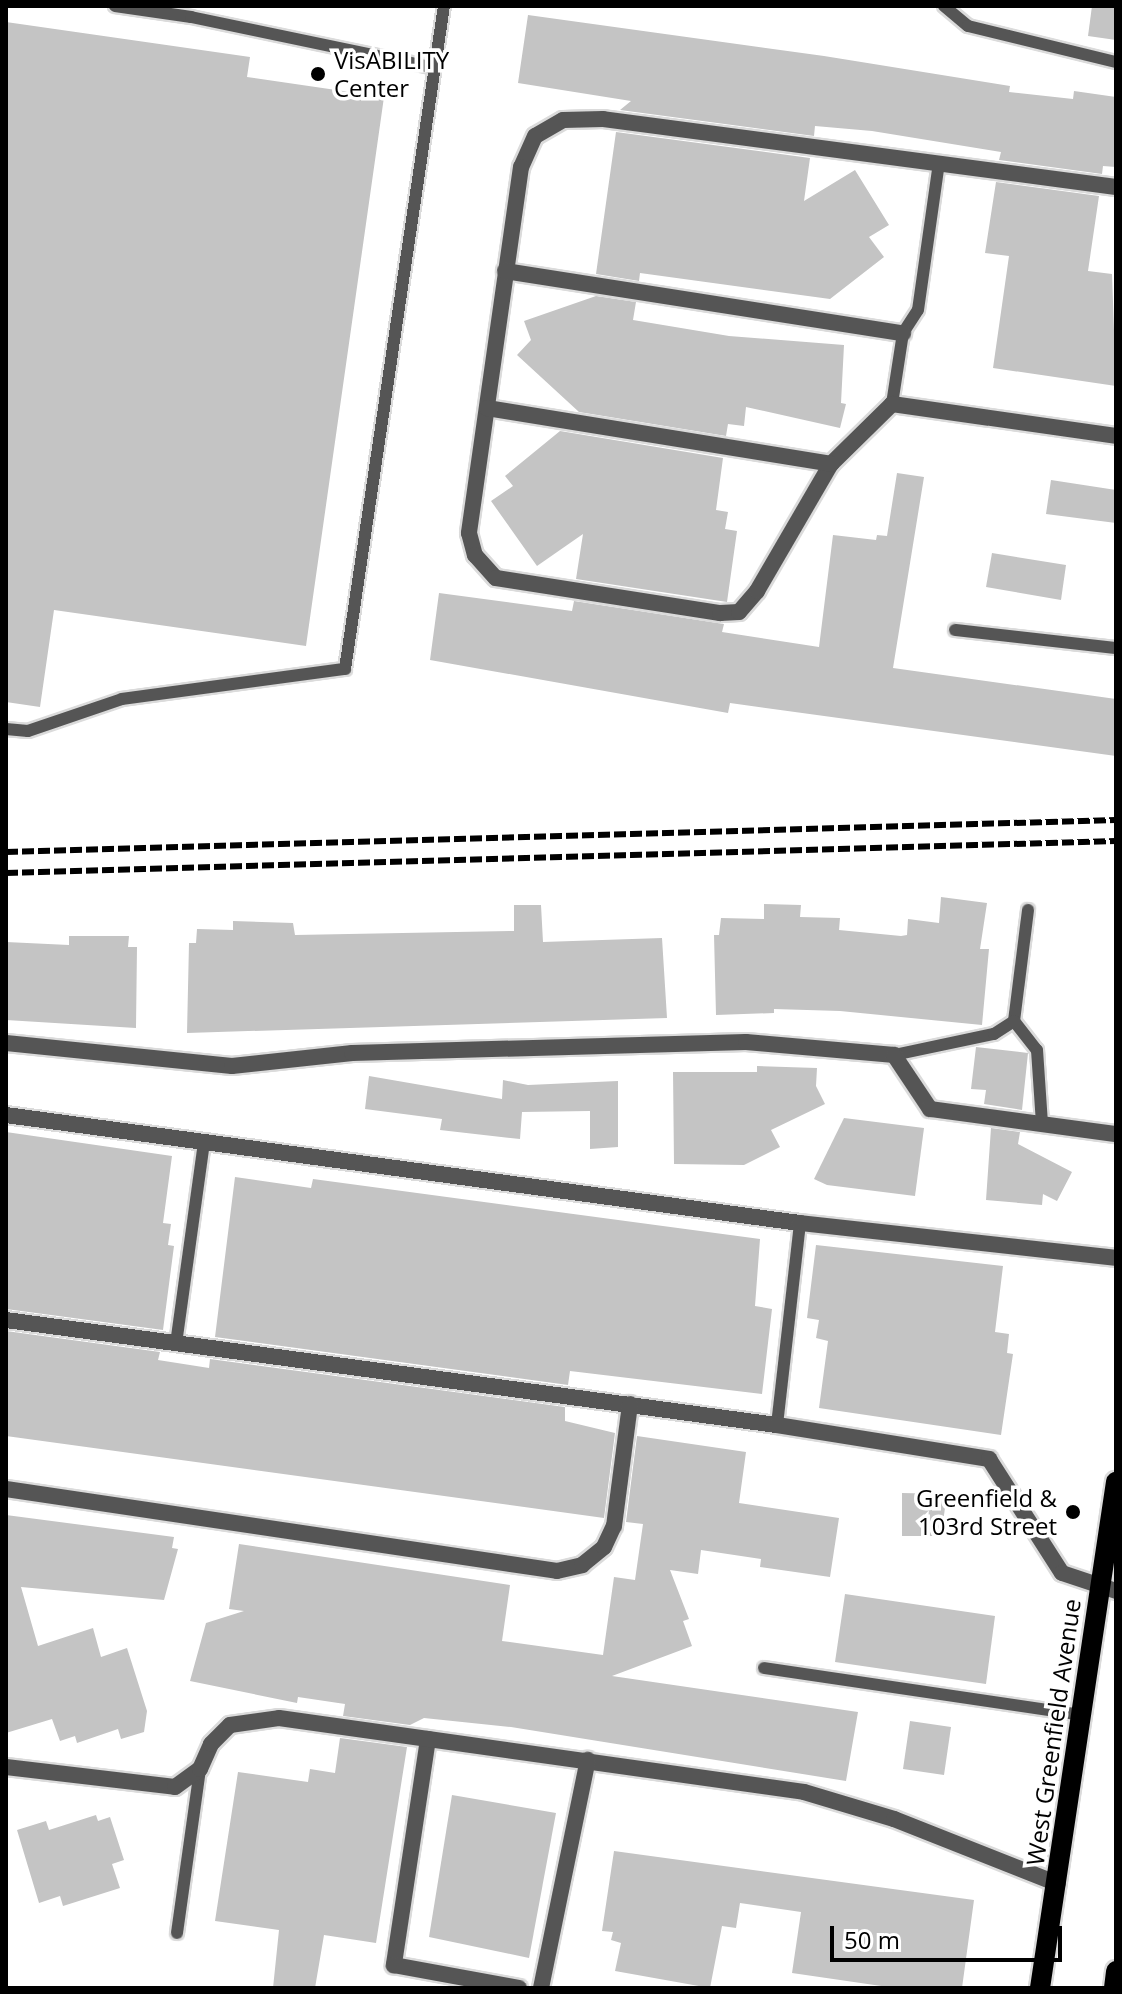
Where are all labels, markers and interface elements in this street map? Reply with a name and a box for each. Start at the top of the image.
place label: VisABILITY Center [334,46,449,102]
marker: VisABILITY Center [309,65,327,83]
place label: Greenfield & 103rd Street [916,1484,1057,1540]
marker: Greenfield & 103rd Street [1064,1503,1082,1521]
street label: West Greenfield Avenue [1020,1597,1086,1867]
scale bar [834,1910,1066,1960]
text: 50 m [844,1923,900,1956]

